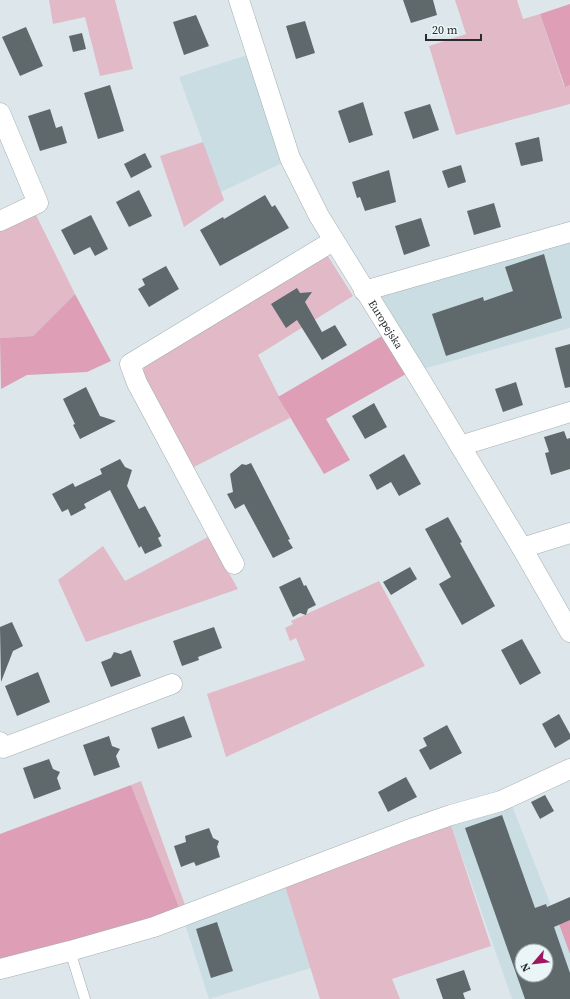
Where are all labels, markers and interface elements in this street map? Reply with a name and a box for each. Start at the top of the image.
scale bar [426,16,481,42]
text: 20 m [432,22,458,38]
street label: Europejska [365,297,407,352]
north arrow [514,943,554,983]
text: N [517,960,534,975]

